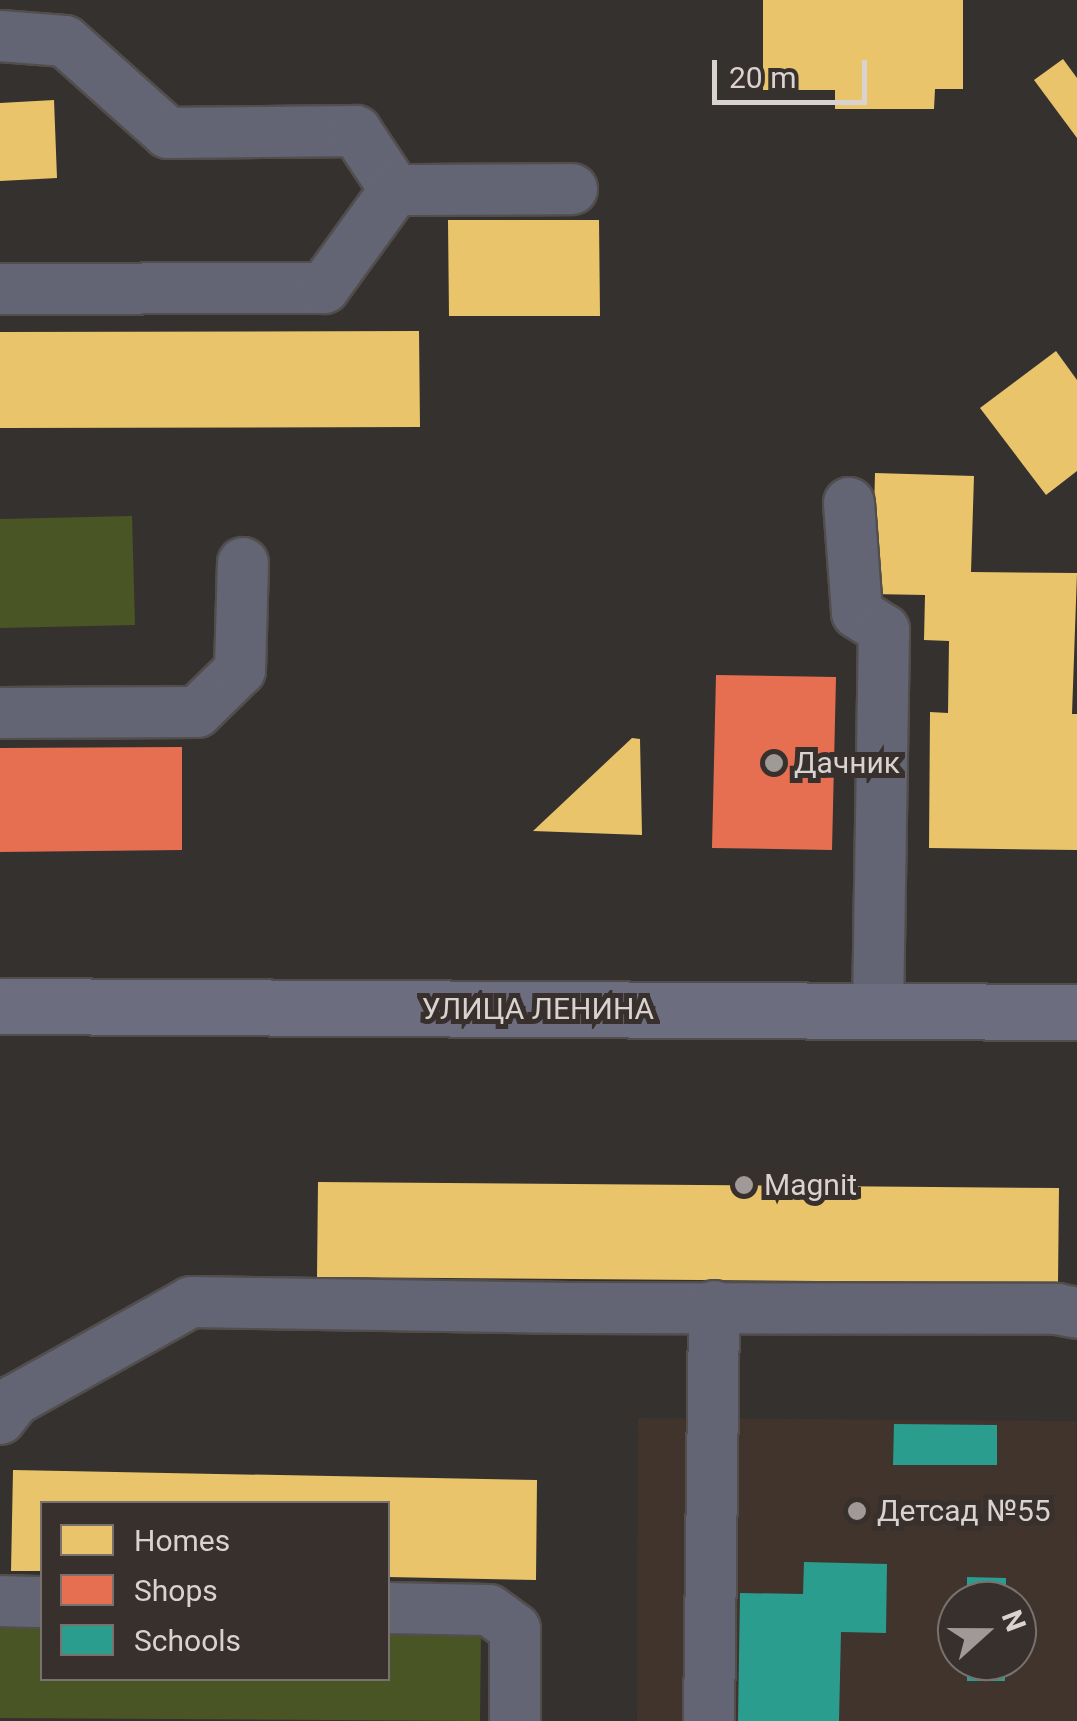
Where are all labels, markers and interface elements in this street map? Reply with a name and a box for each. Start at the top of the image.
scale bar [717,40,872,102]
text: 20 m [729,60,796,95]
place label: Дачник [794,745,900,781]
marker: Дачник [763,752,785,774]
street label: УЛИЦА ЛЕНИНА [422,991,654,1027]
place label: Magnit [764,1167,857,1203]
marker: Magnit [733,1174,755,1196]
place label: Детсад №55 [877,1493,1051,1529]
marker: Детсад №55 [846,1500,868,1522]
legend [40,1501,390,1681]
text: Homes [134,1523,230,1558]
text: Shops [134,1573,218,1608]
north arrow [937,1581,1037,1681]
text: N [995,1606,1033,1636]
text: Schools [134,1623,241,1658]

